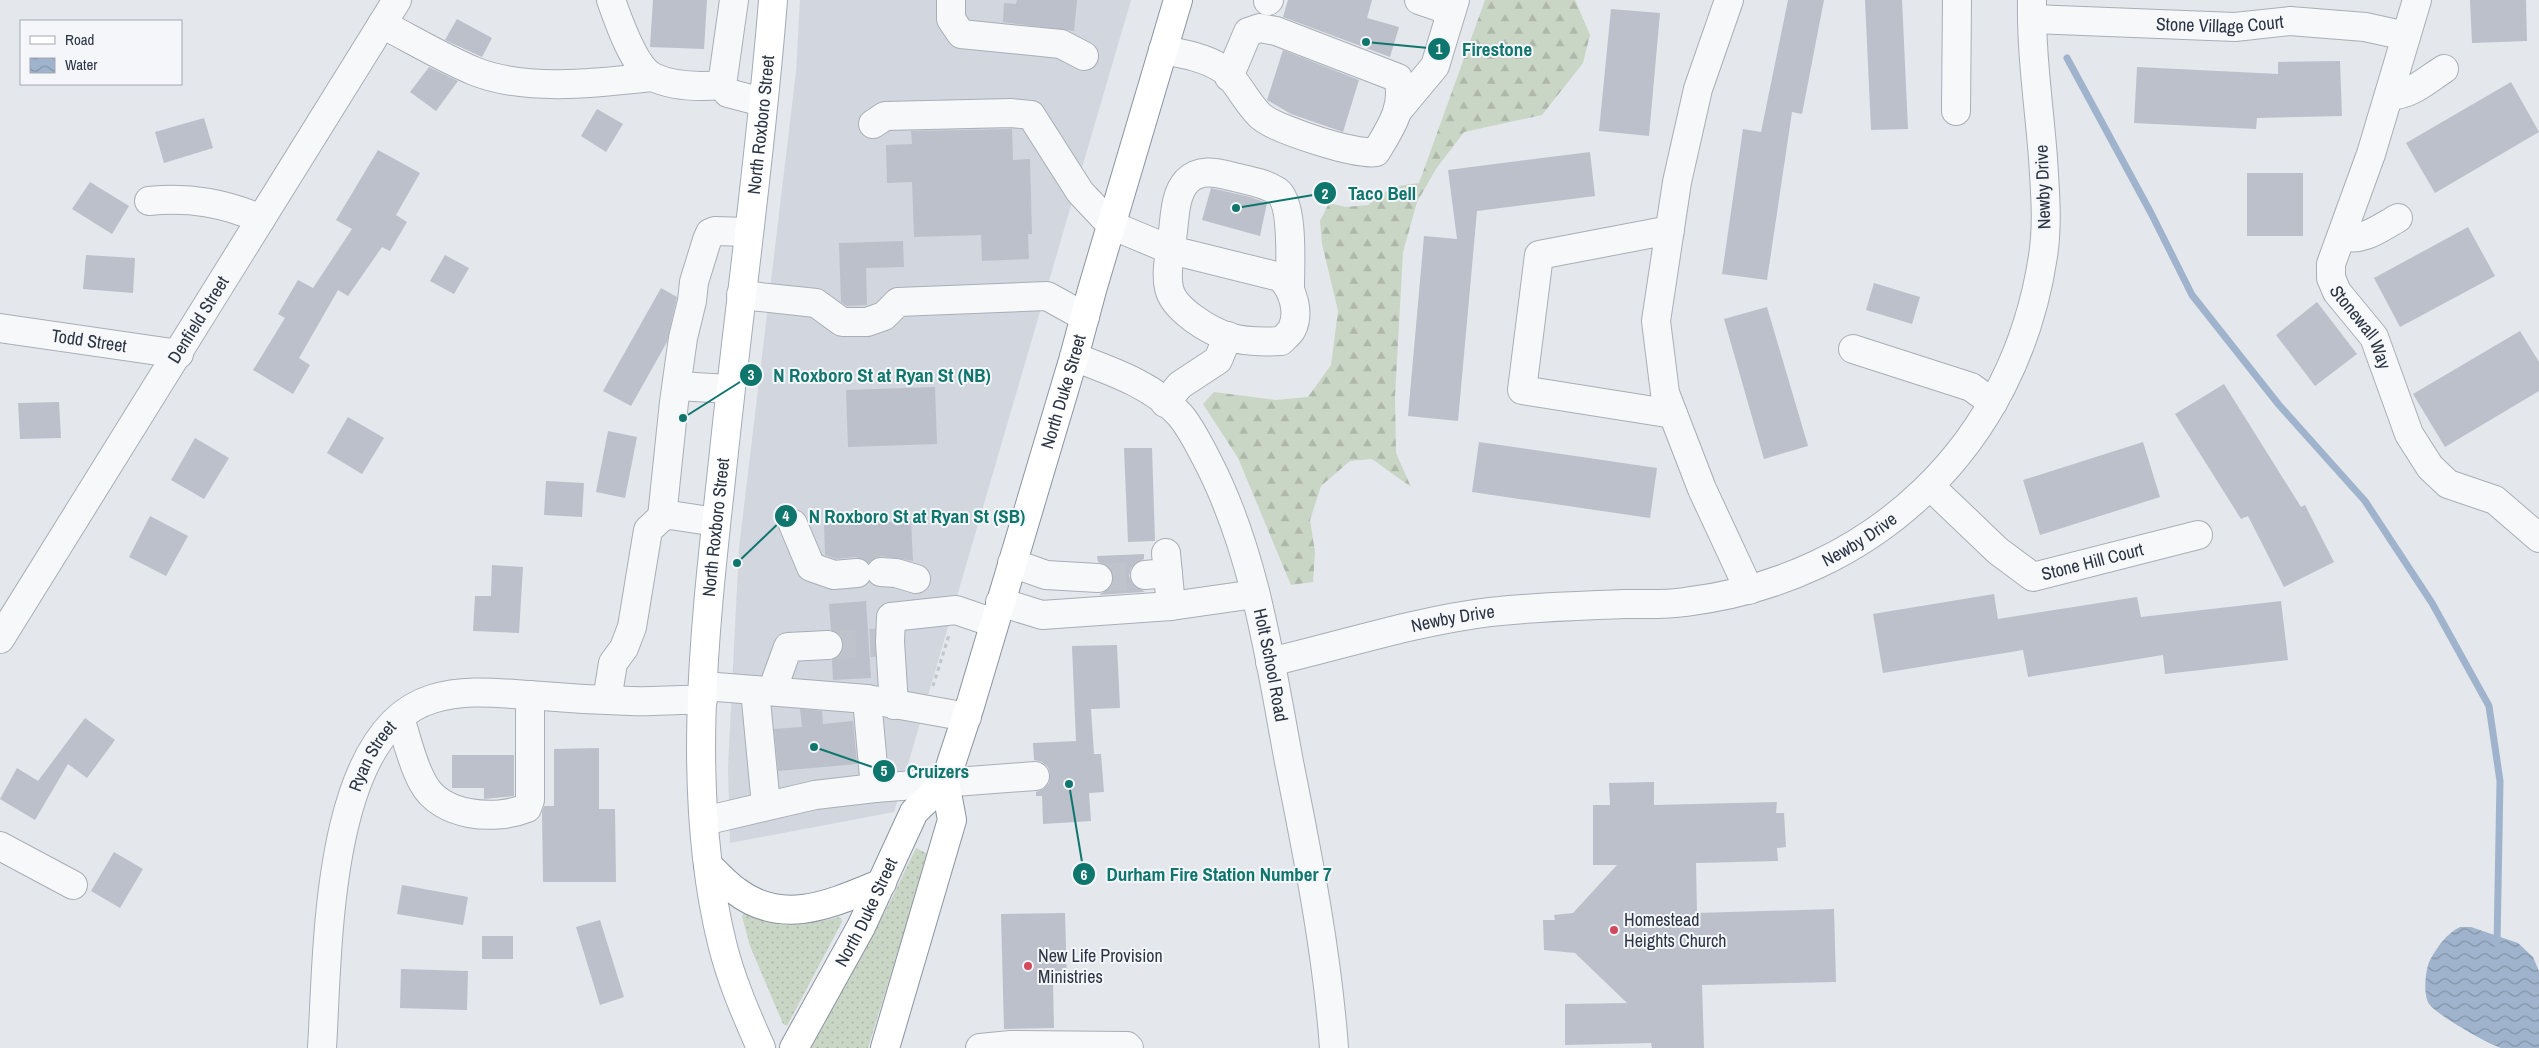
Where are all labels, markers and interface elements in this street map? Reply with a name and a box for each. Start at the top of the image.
street label: Stone Village Court [2155,9,2285,39]
legend [20,20,182,85]
text: Road [65,29,94,50]
callout: Firestone [1426,32,1542,66]
text: Firestone [1462,36,1532,62]
text: 1 [1436,38,1443,59]
text: Water [65,54,97,75]
street label: North Roxboro Street [741,54,780,196]
street label: Newby Drive [2029,144,2056,230]
callout: Taco Bell [1313,176,1426,210]
text: Taco Bell [1348,180,1416,206]
text: 2 [1322,183,1329,204]
street label: Denfield Street [161,271,235,368]
street label: Stonewall Way [2324,282,2398,373]
street label: Todd Street [50,323,128,358]
street label: North Duke Street [1034,332,1092,452]
callout: N Roxboro St at Ryan St (NB) [738,358,1000,392]
text: N Roxboro St at Ryan St (NB) [773,362,991,388]
text: 3 [748,364,755,385]
street label: North Roxboro Street [696,457,735,598]
callout: N Roxboro St at Ryan St (SB) [774,499,1035,533]
text: N Roxboro St at Ryan St (SB) [809,503,1025,529]
text: 4 [783,505,790,526]
street label: Newby Drive [1817,506,1902,572]
street label: Stone Hill Court [2039,536,2146,586]
street label: Newby Drive [1408,599,1496,638]
street label: Holt School Road [1248,606,1294,724]
street label: Ryan Street [342,715,401,795]
callout: Cruizers [872,754,979,788]
text: Cruizers [907,758,969,784]
text: 5 [881,760,888,781]
street label: North Duke Street [829,854,903,971]
callout: Durham Fire Station Number 7 [1072,857,1342,891]
text: Durham Fire Station Number 7 [1106,861,1332,887]
text: 6 [1081,864,1088,885]
place label: Homestead Heights Church [1624,907,1727,953]
marker: Homestead Heights Church [1608,924,1620,936]
place label: New Life Provision Ministries [1038,943,1163,989]
marker: New Life Provision Ministries [1022,960,1034,972]

